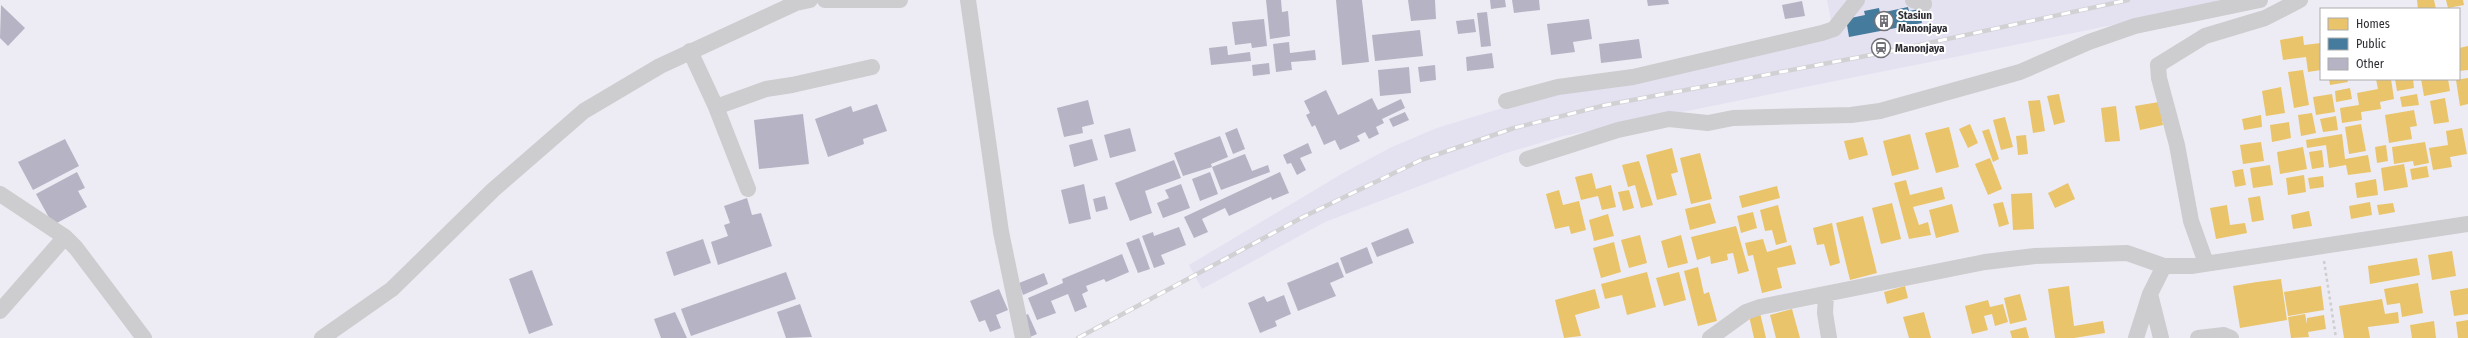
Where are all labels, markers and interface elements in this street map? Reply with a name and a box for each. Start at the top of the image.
legend [2320,8,2460,80]
place label: Stasiun Manonjaya [1898,9,1948,35]
building icon: Stasiun Manonjaya [1873,10,1895,32]
text: Homes [2356,17,2390,31]
station icon: Manonjaya [1870,37,1892,59]
text: Public [2356,37,2386,51]
place label: Manonjaya [1895,42,1945,55]
text: Other [2356,57,2385,71]

